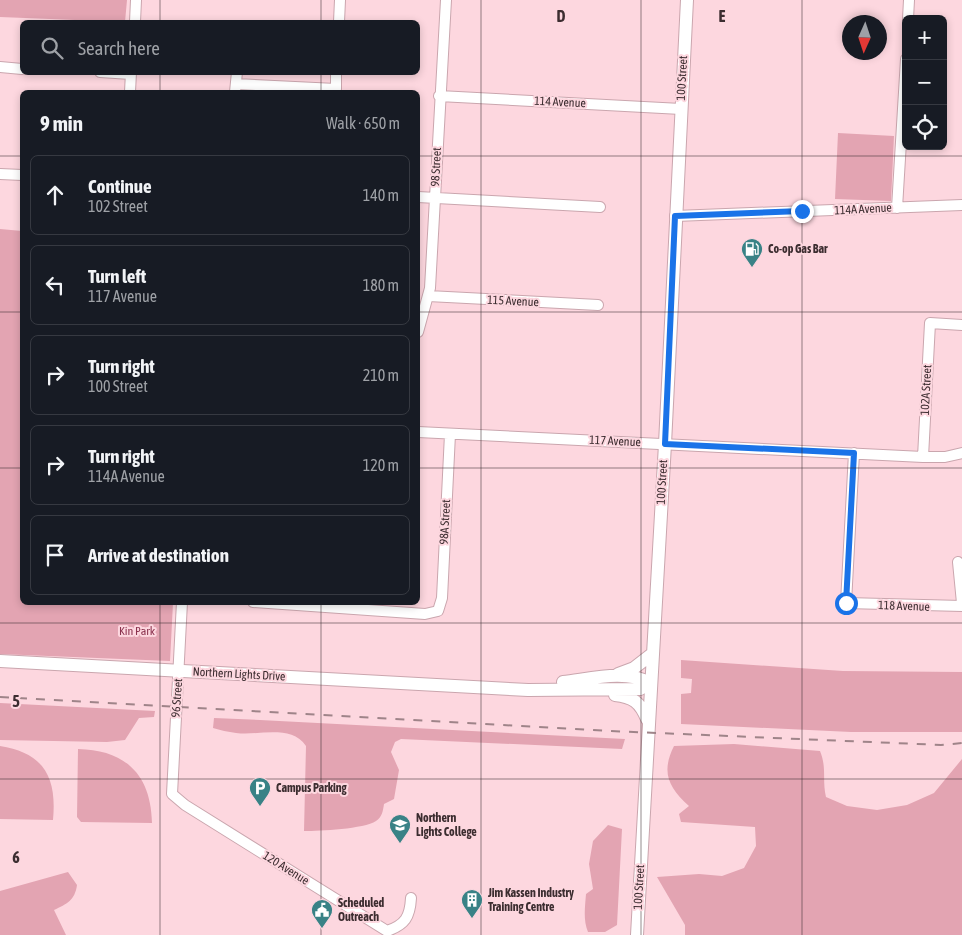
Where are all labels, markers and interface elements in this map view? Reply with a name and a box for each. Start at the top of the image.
text: D [557,7,566,25]
text: E [719,7,726,25]
north arrow [842,15,887,60]
map controls [902,15,947,150]
button: + [902,15,947,60]
search box [20,20,420,75]
icon: search [38,34,66,62]
text: Search here [78,37,160,59]
street label: 100 Street [674,55,690,101]
button: − [902,60,947,105]
street label: 114 Avenue [534,94,586,110]
button: locate [902,105,947,150]
text: 9 min [40,111,83,135]
text: Walk · 650 m [326,114,400,132]
street label: 98 Street [428,146,444,187]
text: Continue [88,175,152,197]
icon: ahead [41,181,69,209]
text: 140 m [363,186,399,204]
text: 102 Street [88,197,148,215]
route end [791,200,814,223]
street label: 114A Avenue [834,201,892,217]
fuel station icon: Co-op Gas Bar [740,237,764,268]
place label: Co-op Gas Bar [768,242,828,256]
text: Turn left [88,265,146,287]
icon: left [41,271,69,299]
text: 180 m [363,276,399,294]
text: 117 Avenue [88,287,157,305]
street label: 115 Avenue [487,293,539,309]
text: Turn right [88,355,155,377]
icon: right [41,361,69,389]
street label: 102A Street [918,364,934,416]
text: 210 m [363,366,399,384]
text: 100 Street [88,377,148,395]
street label: 117 Avenue [589,433,641,449]
text: Turn right [88,445,155,467]
icon: right [41,451,69,479]
text: 120 m [363,456,399,474]
street label: 100 Street [654,459,670,505]
text: 114A Avenue [88,467,165,485]
street label: 98A Street [437,499,453,545]
icon: arrive [41,541,69,569]
text: Arrive at destination [88,544,229,566]
route start [835,592,858,615]
street label: 118 Avenue [878,598,930,614]
park label: Kin Park [119,624,156,638]
street label: Northern Lights Drive [192,665,286,683]
street label: 96 Street [169,677,185,718]
text: 5 [12,692,20,710]
parking icon: Campus Parking [248,776,272,807]
place label: Campus Parking [276,781,348,795]
place label: Northern Lights College [416,811,477,839]
school or university icon: Northern Lights College [388,813,412,844]
text: 6 [12,848,20,866]
street label: 120 Avenue [260,848,312,888]
street label: 100 Street [631,864,647,910]
place label: Jim Kassen Industry Training Centre [487,886,574,914]
building icon: Jim Kassen Industry Training Centre [460,888,484,919]
place label: Scheduled Outreach [338,896,385,924]
public building icon: Scheduled Outreach [310,898,334,929]

